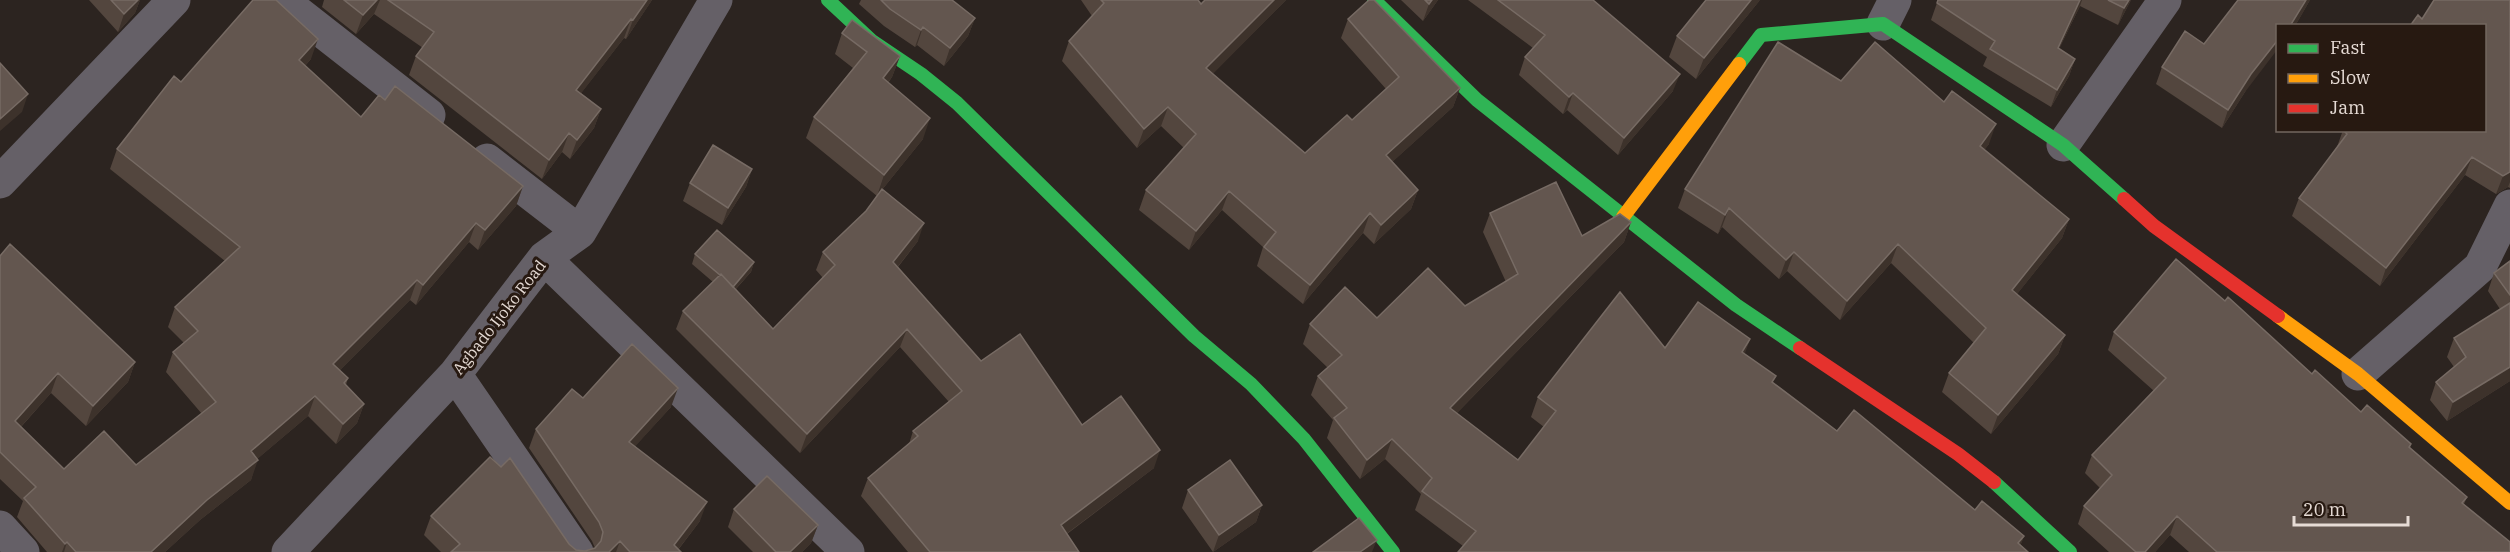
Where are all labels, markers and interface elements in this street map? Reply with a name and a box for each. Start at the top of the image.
legend [2276,24,2486,132]
text: Fast [2330,36,2365,59]
text: Slow [2330,66,2370,89]
text: Jam [2330,96,2365,119]
street label: Agbado Ijoko Road [448,255,550,378]
scale bar [2294,489,2408,527]
text: 20 m [2303,498,2346,521]

